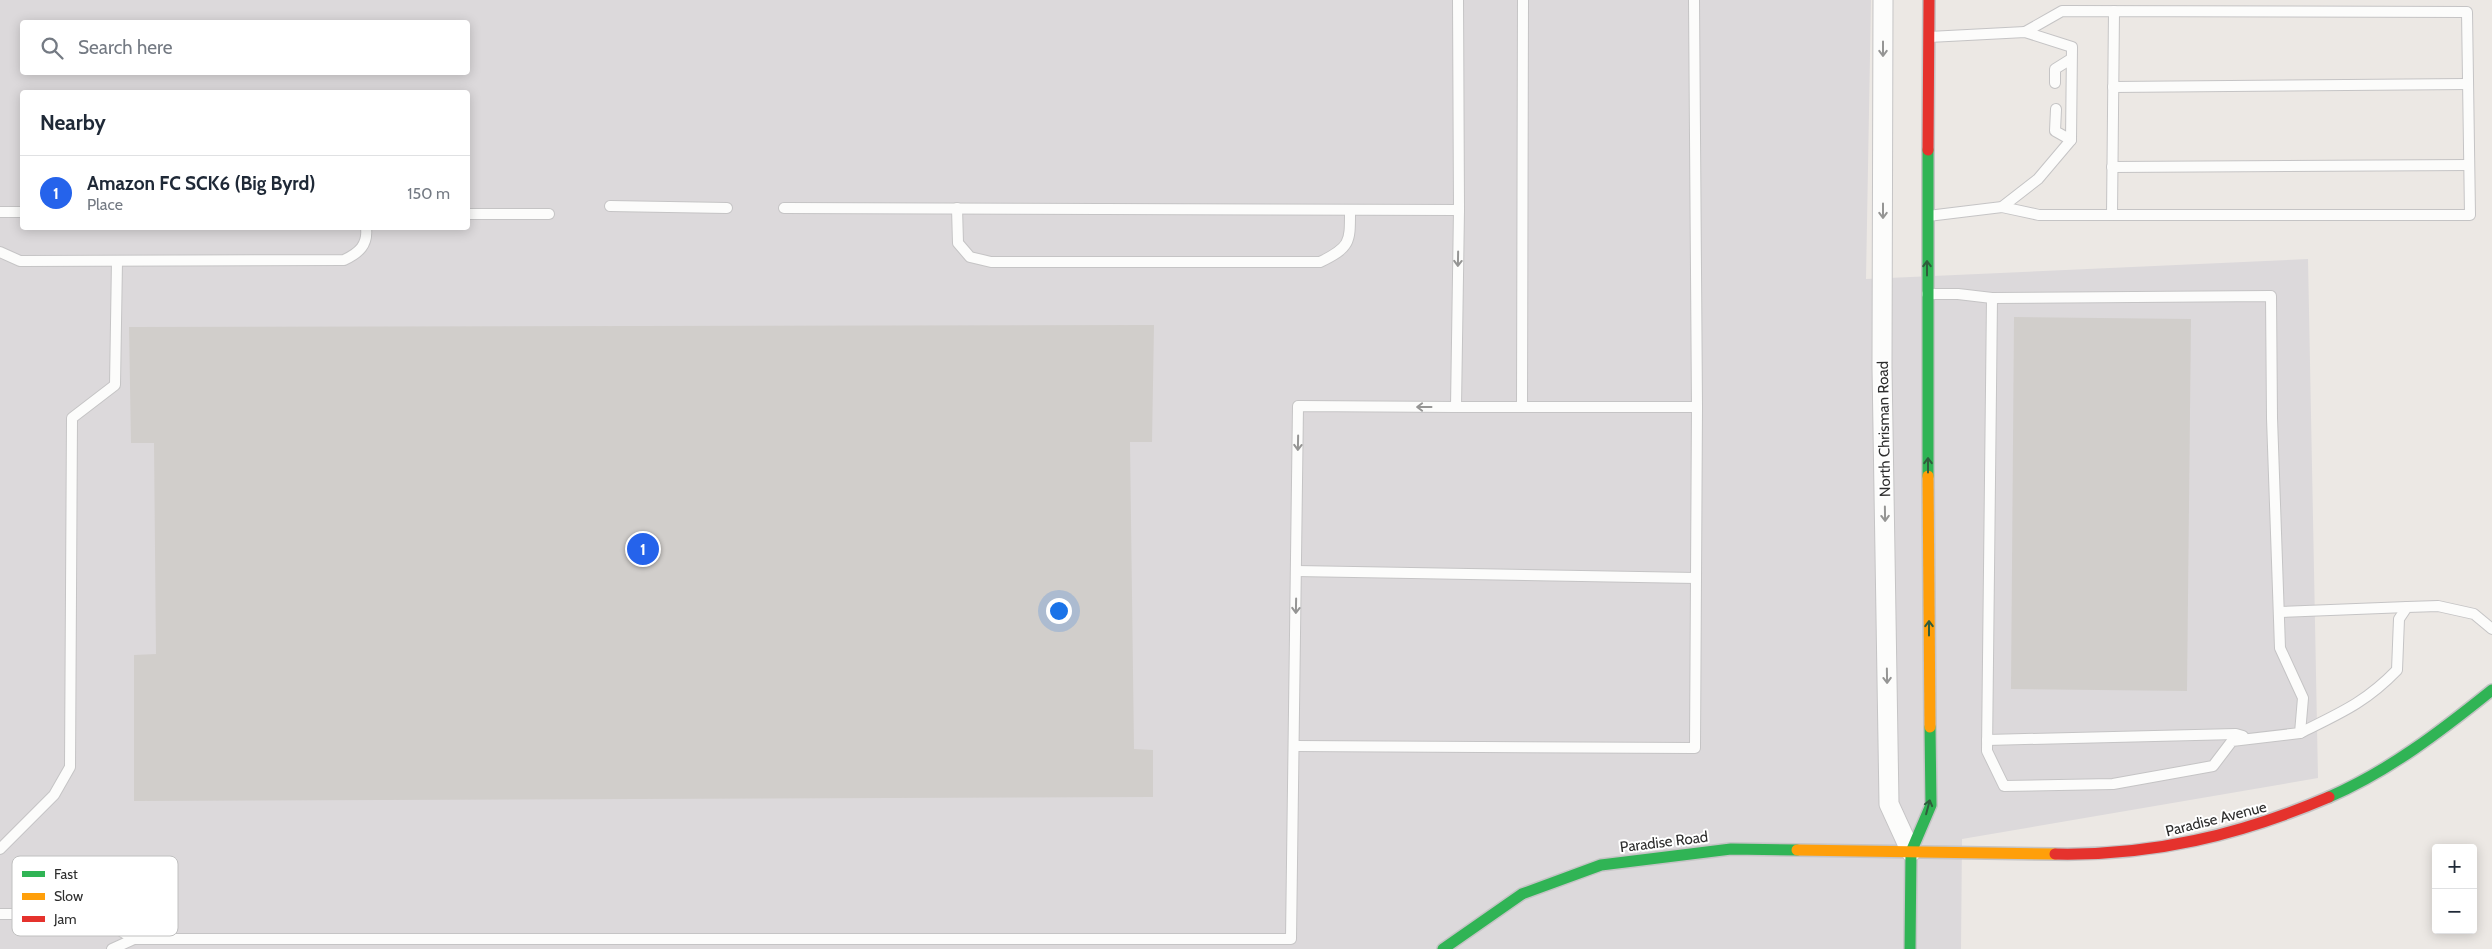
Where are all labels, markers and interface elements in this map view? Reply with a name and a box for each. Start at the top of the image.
search box [20,20,470,75]
icon: search [38,34,66,62]
text: Search here [78,36,172,59]
one-way arrow [1878,40,1888,56]
text: Nearby [40,110,106,135]
text: Amazon FC SCK6 (Big Byrd) [87,172,316,195]
text: 1 [53,184,59,203]
text: 150 m [407,184,450,203]
text: Place [87,195,123,214]
one-way arrow [1878,202,1888,219]
one-way arrow [1453,250,1463,267]
one-way arrow [1922,260,1932,276]
street label: North Chrisman Road [1874,361,1894,497]
one-way arrow [1416,402,1432,412]
one-way arrow [1293,435,1303,451]
one-way arrow [1923,457,1933,474]
one-way arrow [1880,505,1890,521]
pin: 1 [627,530,659,568]
your location [1046,598,1072,624]
one-way arrow [1291,598,1300,614]
one-way arrow [1924,620,1934,636]
one-way arrow [1882,668,1892,684]
street label: Paradise Avenue [2163,798,2269,840]
one-way arrow [1924,799,1933,815]
street label: Paradise Road [1619,828,1709,856]
map controls [2432,844,2477,934]
button: + [2432,844,2477,889]
legend [12,856,178,936]
text: Fast [54,865,78,883]
text: Slow [54,887,83,905]
button: − [2432,889,2477,934]
text: Jam [53,910,76,928]

